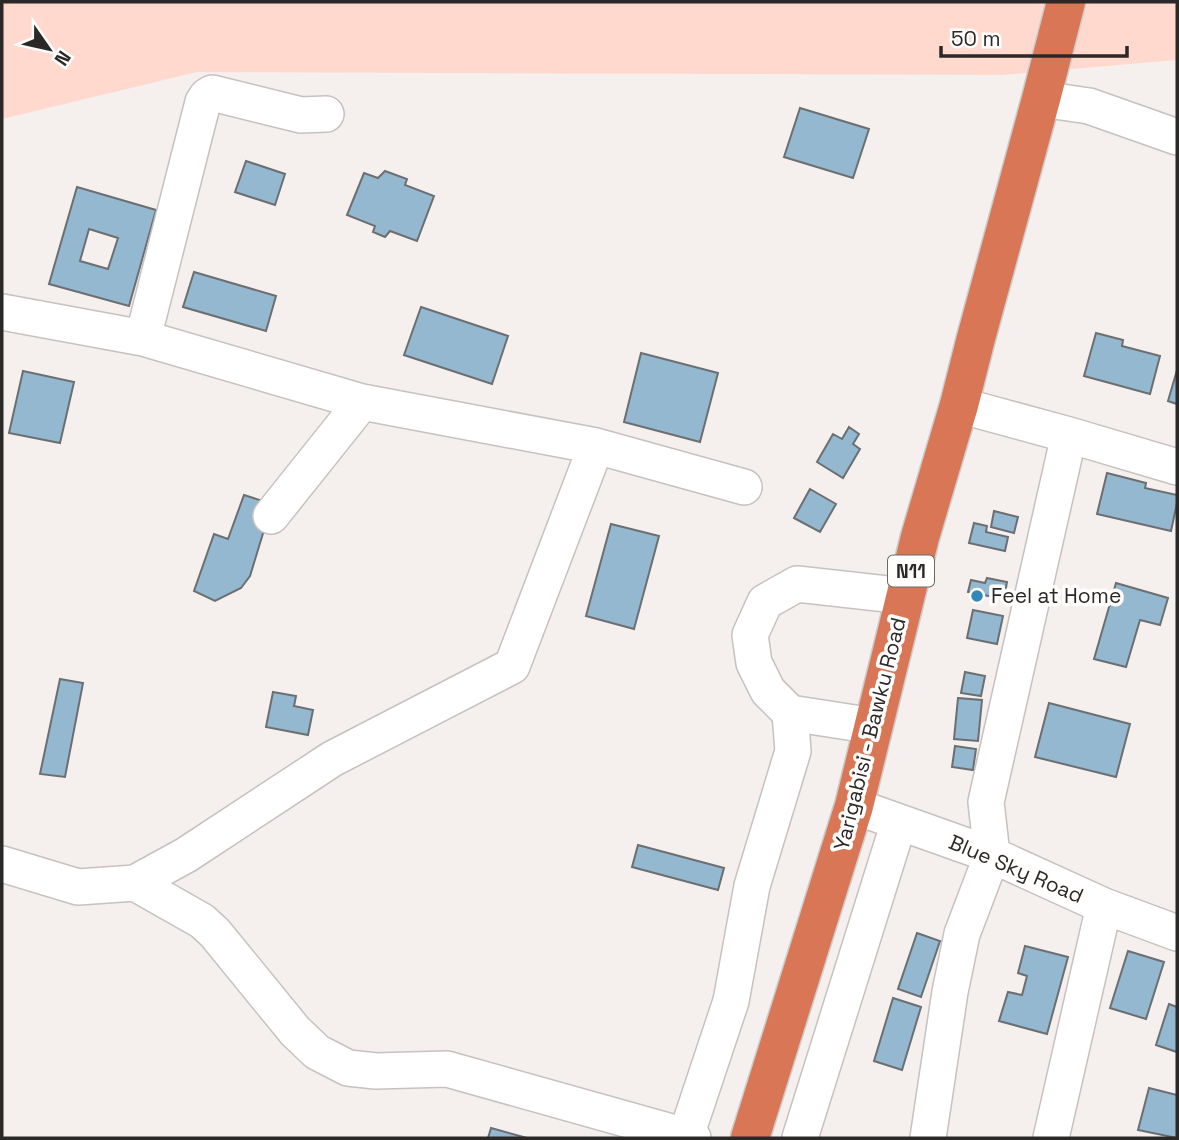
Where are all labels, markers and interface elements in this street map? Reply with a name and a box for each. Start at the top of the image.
north arrow [14,14,84,84]
scale bar [941,14,1126,58]
text: 50 m [951,25,1001,52]
text: N [49,46,77,70]
road number: N11 [888,556,934,586]
place label: Feel at Home [991,582,1121,609]
marker: Feel at Home [969,588,985,604]
street label: Yarigabisi - Bawku Road [827,614,912,853]
street label: Blue Sky Road [945,828,1088,909]

